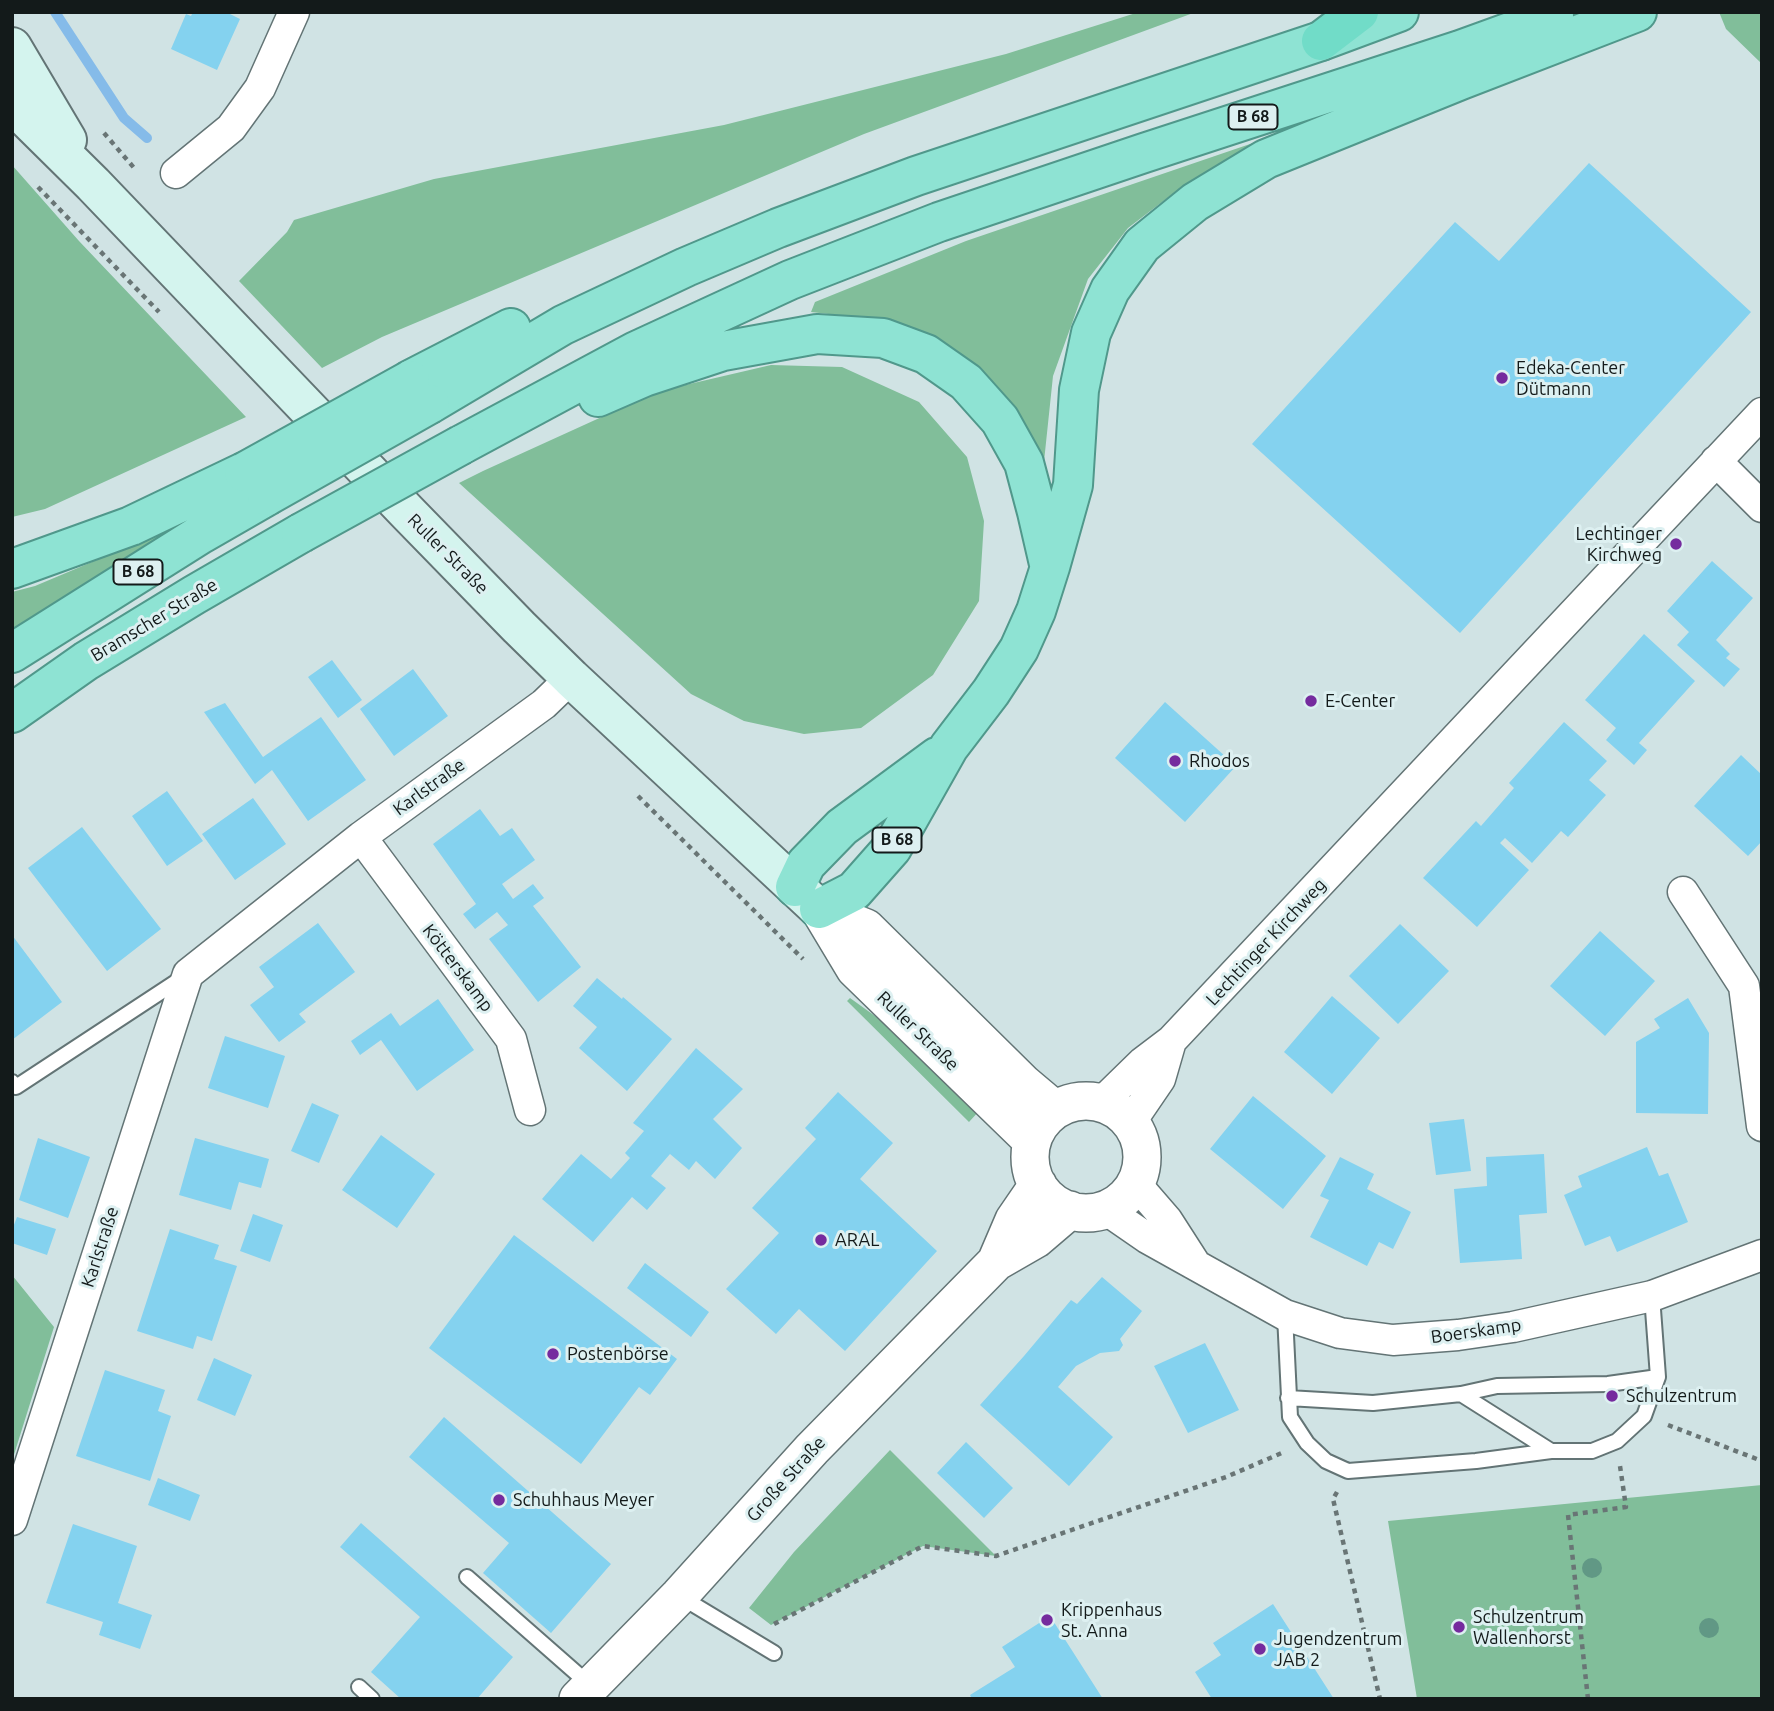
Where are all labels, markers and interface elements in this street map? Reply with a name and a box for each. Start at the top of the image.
road number: B 68 [1228,105,1278,130]
place label: Edeka-Center Dütmann [1516,357,1625,400]
marker: Edeka-Center Dütmann [1494,370,1510,386]
street label: Ruller Straße [403,509,493,599]
place label: Lechtinger Kirchweg [1575,523,1662,566]
marker: Lechtinger Kirchweg [1668,536,1684,552]
road number: B 68 [114,559,162,584]
street label: Bramscher Straße [87,574,221,666]
place label: E-Center [1325,690,1395,712]
marker: E-Center [1303,693,1319,709]
place label: Rhodos [1189,750,1250,772]
marker: Rhodos [1167,753,1183,769]
street label: Karlstraße [389,754,469,820]
road number: B 68 [872,828,922,852]
street label: Lechtinger Kirchweg [1201,874,1331,1010]
street label: Kötterskamp [418,920,498,1016]
street label: Ruller Straße [873,987,963,1075]
street label: Karlstraße [77,1204,123,1290]
place label: ARAL [835,1229,879,1251]
marker: ARAL [813,1232,829,1248]
street label: Boerskamp [1429,1314,1523,1348]
place label: Postenbörse [567,1343,669,1365]
marker: Postenbörse [545,1346,561,1362]
place label: Schulzentrum [1626,1385,1737,1407]
marker: Schulzentrum [1604,1388,1620,1404]
street label: Große Straße [742,1432,830,1526]
place label: Schuhhaus Meyer [513,1489,654,1511]
marker: Schuhhaus Meyer [491,1492,507,1508]
place label: Krippenhaus St. Anna [1061,1599,1162,1642]
place label: Schulzentrum Wallenhorst [1473,1606,1584,1648]
marker: Krippenhaus St. Anna [1039,1612,1055,1628]
marker: Schulzentrum Wallenhorst [1451,1619,1467,1635]
place label: Jugendzentrum JAB 2 [1274,1628,1402,1670]
marker: Jugendzentrum JAB 2 [1252,1641,1268,1657]

